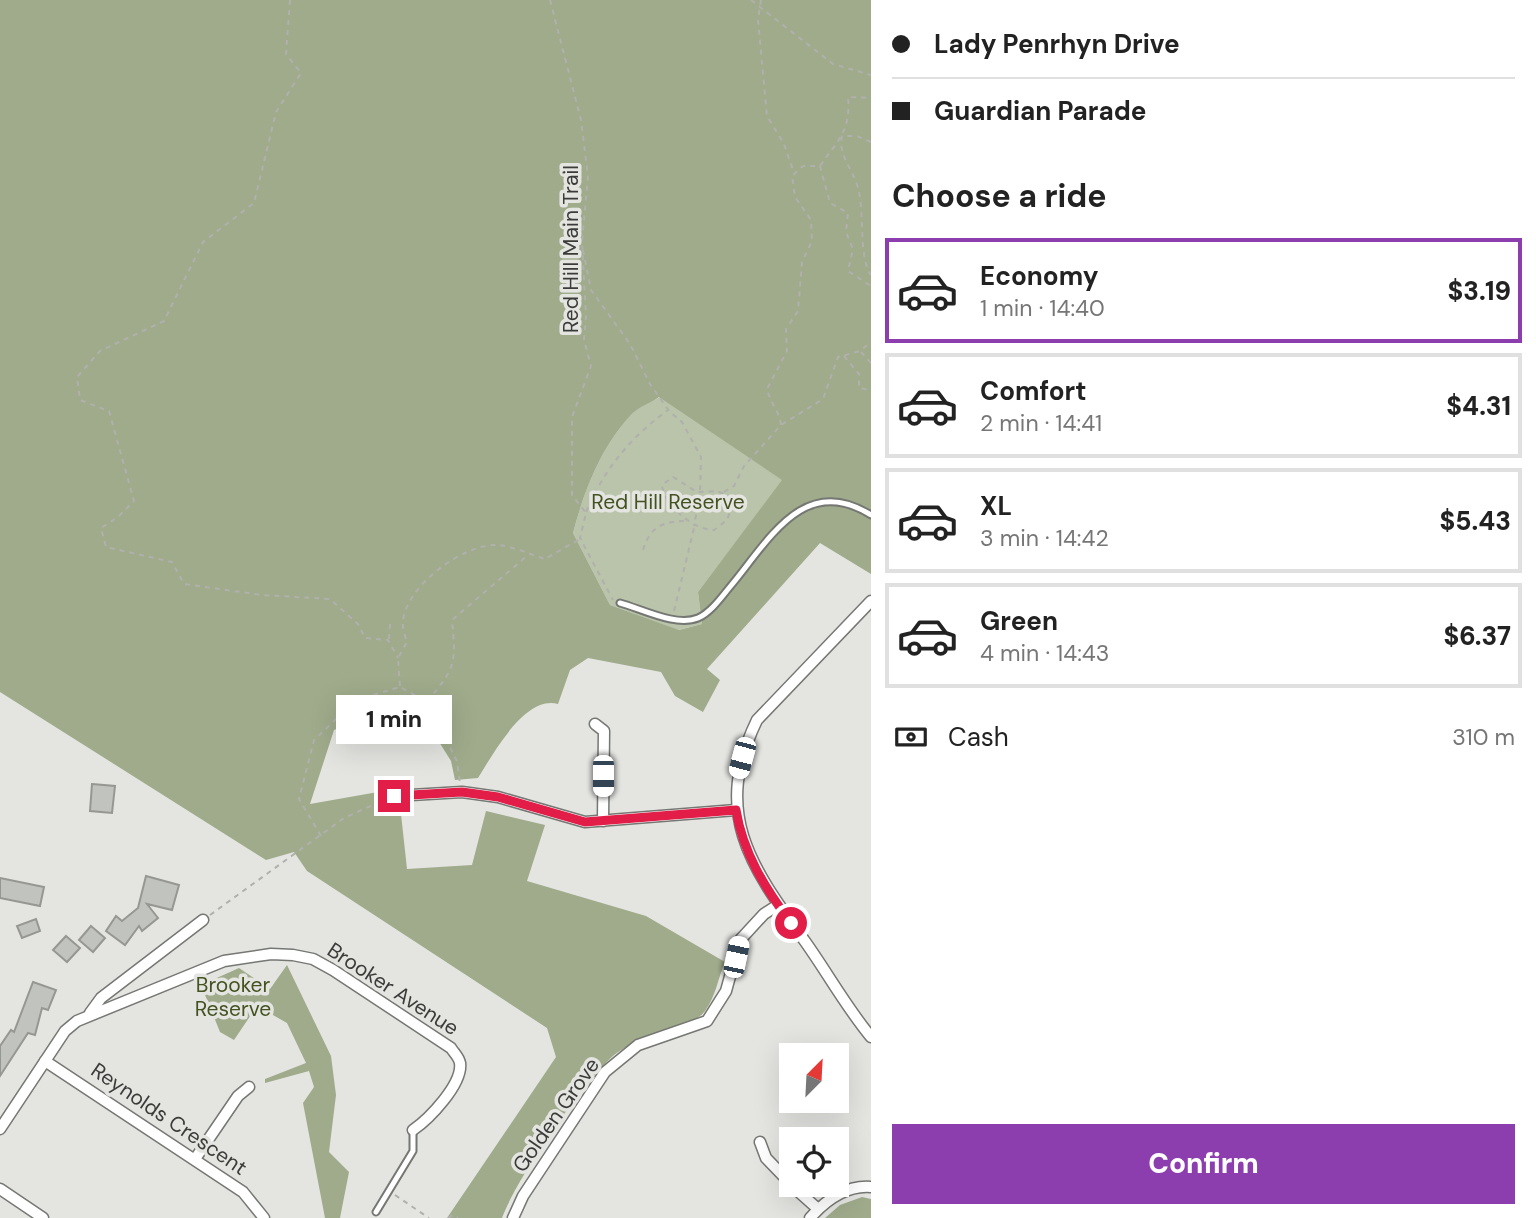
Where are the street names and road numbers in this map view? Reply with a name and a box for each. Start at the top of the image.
street label: Red Hill Main Trail [557,165,585,333]
street label: Brooker Avenue [322,936,464,1042]
street label: Golden Grove [506,1052,606,1178]
street label: Reynolds Crescent [85,1056,253,1182]

